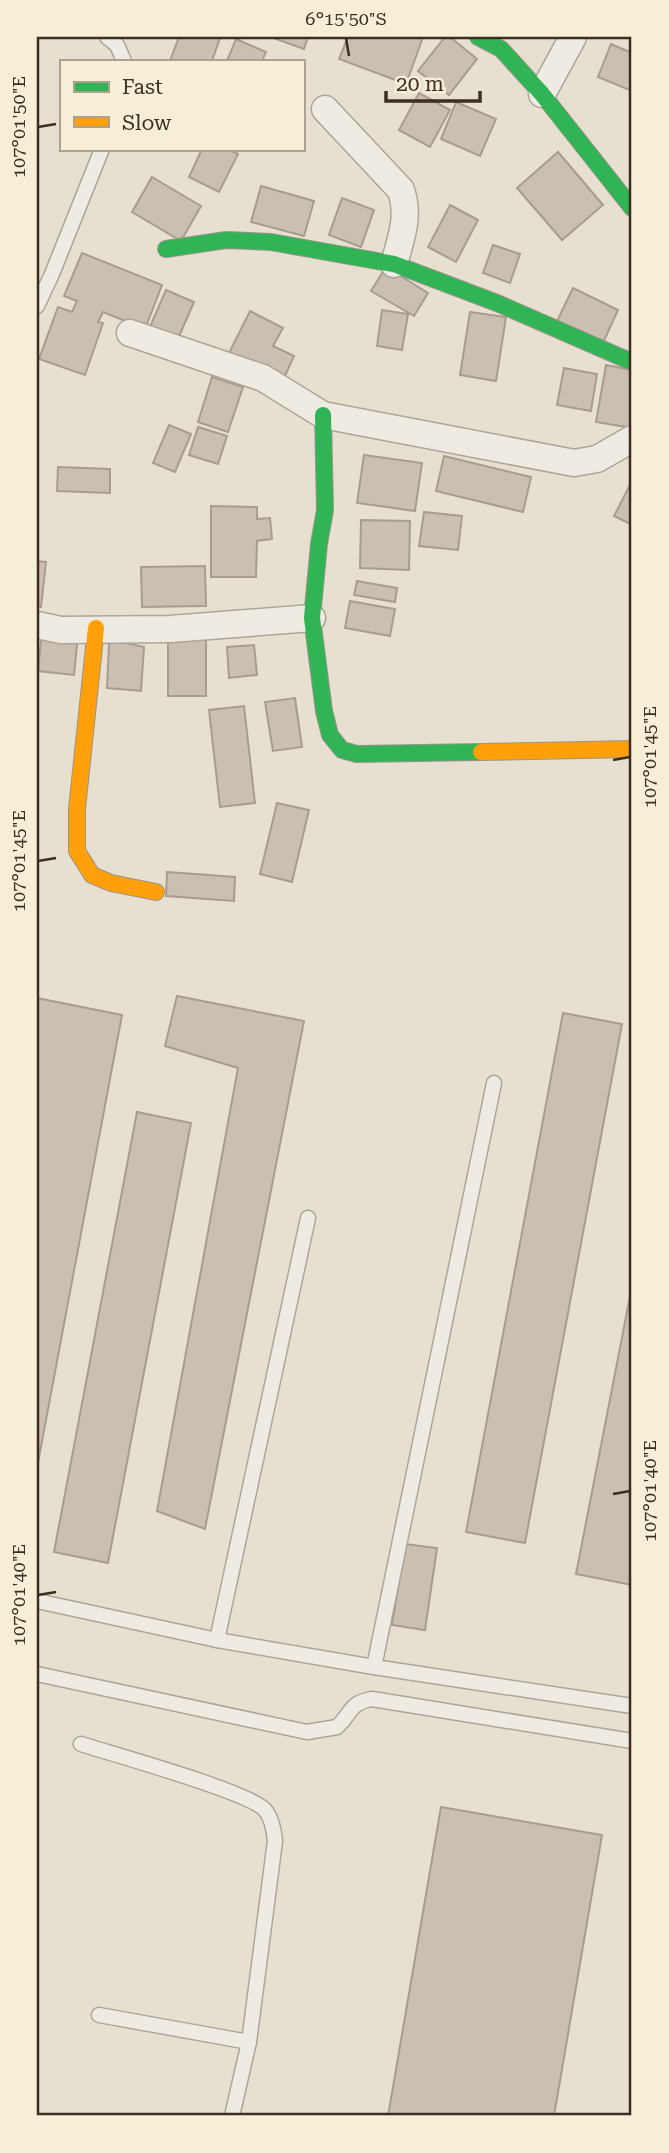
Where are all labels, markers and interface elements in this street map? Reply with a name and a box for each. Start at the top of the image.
text: 6°15'50"S [305,8,387,29]
legend [60,60,304,150]
scale bar [386,60,480,104]
text: 20 m [396,72,444,96]
text: Fast [122,75,163,99]
text: 107°01'50"E [8,76,29,178]
text: Slow [122,111,172,135]
text: 107°01'45"E [639,706,660,808]
text: 107°01'45"E [8,810,29,912]
text: 107°01'40"E [639,1440,660,1542]
text: 107°01'40"E [8,1544,29,1646]

